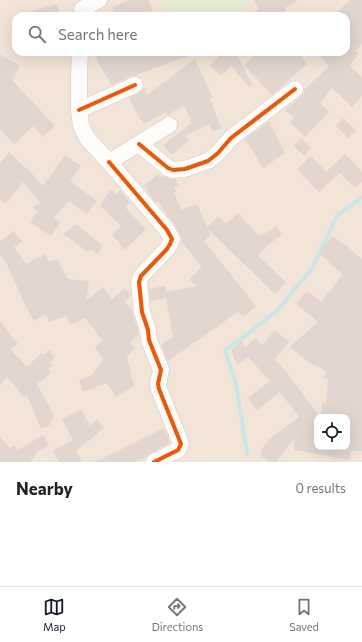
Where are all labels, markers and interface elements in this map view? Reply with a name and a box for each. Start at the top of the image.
search box [12,12,350,56]
icon: search [26,23,48,45]
text: Search here [58,25,137,43]
map controls [314,414,350,450]
button: locate [314,414,350,450]
text: Nearby [16,478,73,499]
text: 0 results [295,480,346,496]
tab: Map [43,596,66,633]
tab: Directions [152,596,203,633]
tab: Saved [289,596,319,633]

